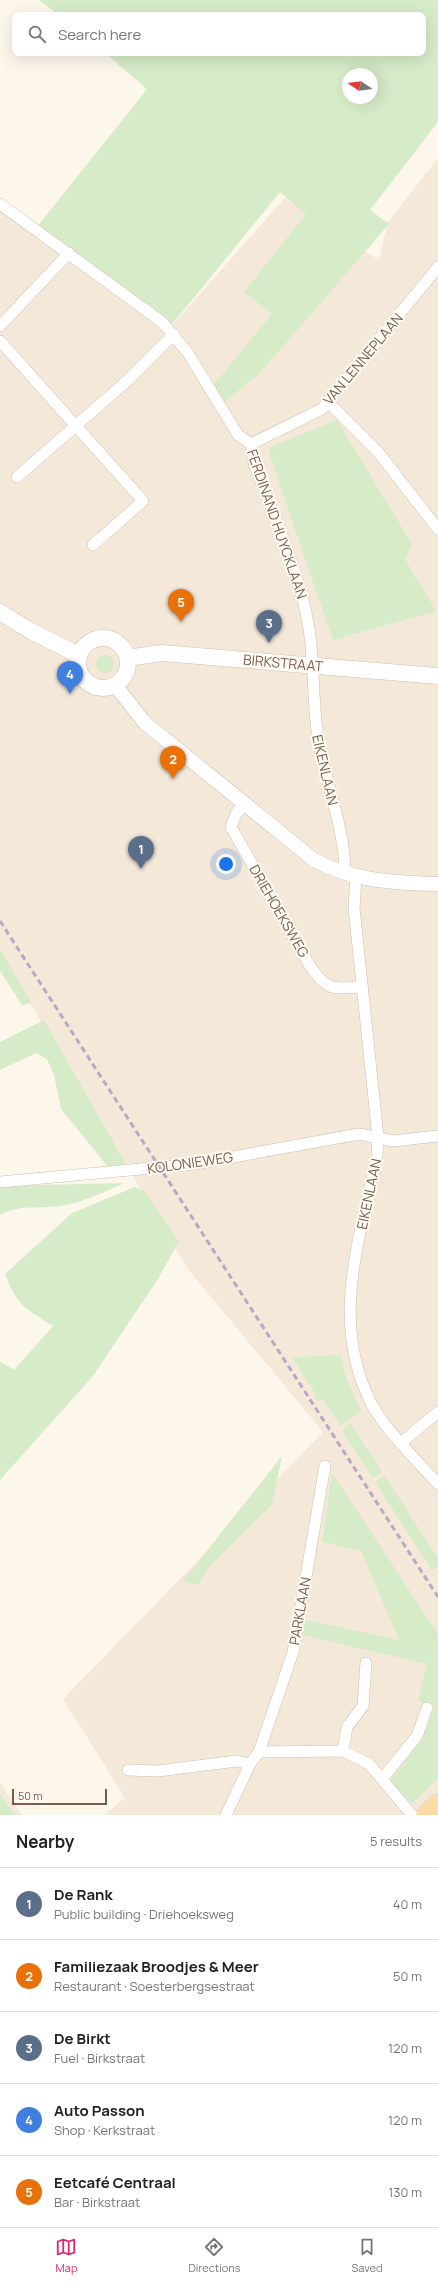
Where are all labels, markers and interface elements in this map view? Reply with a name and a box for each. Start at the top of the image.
search box [12,12,426,56]
icon: search [26,23,48,45]
text: Search here [58,24,141,45]
north arrow [342,68,378,104]
street label: VAN LENNEPLAAN [319,309,407,409]
street label: FERDINAND HUYCKLAAN [243,447,312,601]
pin: 5 [168,589,194,622]
pin: 3 [256,610,282,643]
street label: BIRKSTRAAT [242,650,324,676]
pin: 4 [57,661,83,694]
street label: EIKENLAAN [308,733,343,807]
pin: 2 [160,746,186,779]
pin: 1 [128,836,154,869]
your location [216,854,236,874]
street label: DRIEHOEKSWEG [245,861,314,961]
street label: KOLONIEWEG [146,1147,234,1178]
street label: EIKENLAAN [352,1157,385,1231]
street label: PARKLAAN [284,1575,315,1646]
scale bar [12,1787,107,1806]
text: 50 m [18,1788,43,1803]
text: Nearby [16,1830,74,1853]
text: 5 results [370,1832,422,1850]
text: De Rank [54,1884,113,1905]
text: 1 [26,1895,32,1913]
text: 40 m [393,1895,422,1913]
text: Public building · Driehoeksweg [54,1905,234,1923]
text: Familiezaak Broodjes & Meer [54,1956,259,1977]
text: 2 [25,1967,33,1985]
text: 50 m [393,1967,422,1985]
text: Restaurant · Soesterbergsestraat [54,1977,255,1995]
text: De Birkt [54,2028,111,2049]
text: 3 [25,2039,33,2057]
text: 120 m [388,2039,422,2057]
text: Fuel · Birkstraat [54,2049,145,2067]
text: Auto Passon [54,2100,145,2121]
text: 4 [25,2111,33,2129]
text: 120 m [388,2111,422,2129]
text: Shop · Kerkstraat [54,2121,155,2139]
text: Eetcafé Centraal [54,2172,176,2193]
text: 5 [25,2183,33,2201]
text: 130 m [388,2183,422,2201]
text: Bar · Birkstraat [54,2193,140,2211]
tab: Map [55,2236,77,2275]
tab: Directions [188,2236,241,2275]
tab: Saved [352,2236,383,2275]

